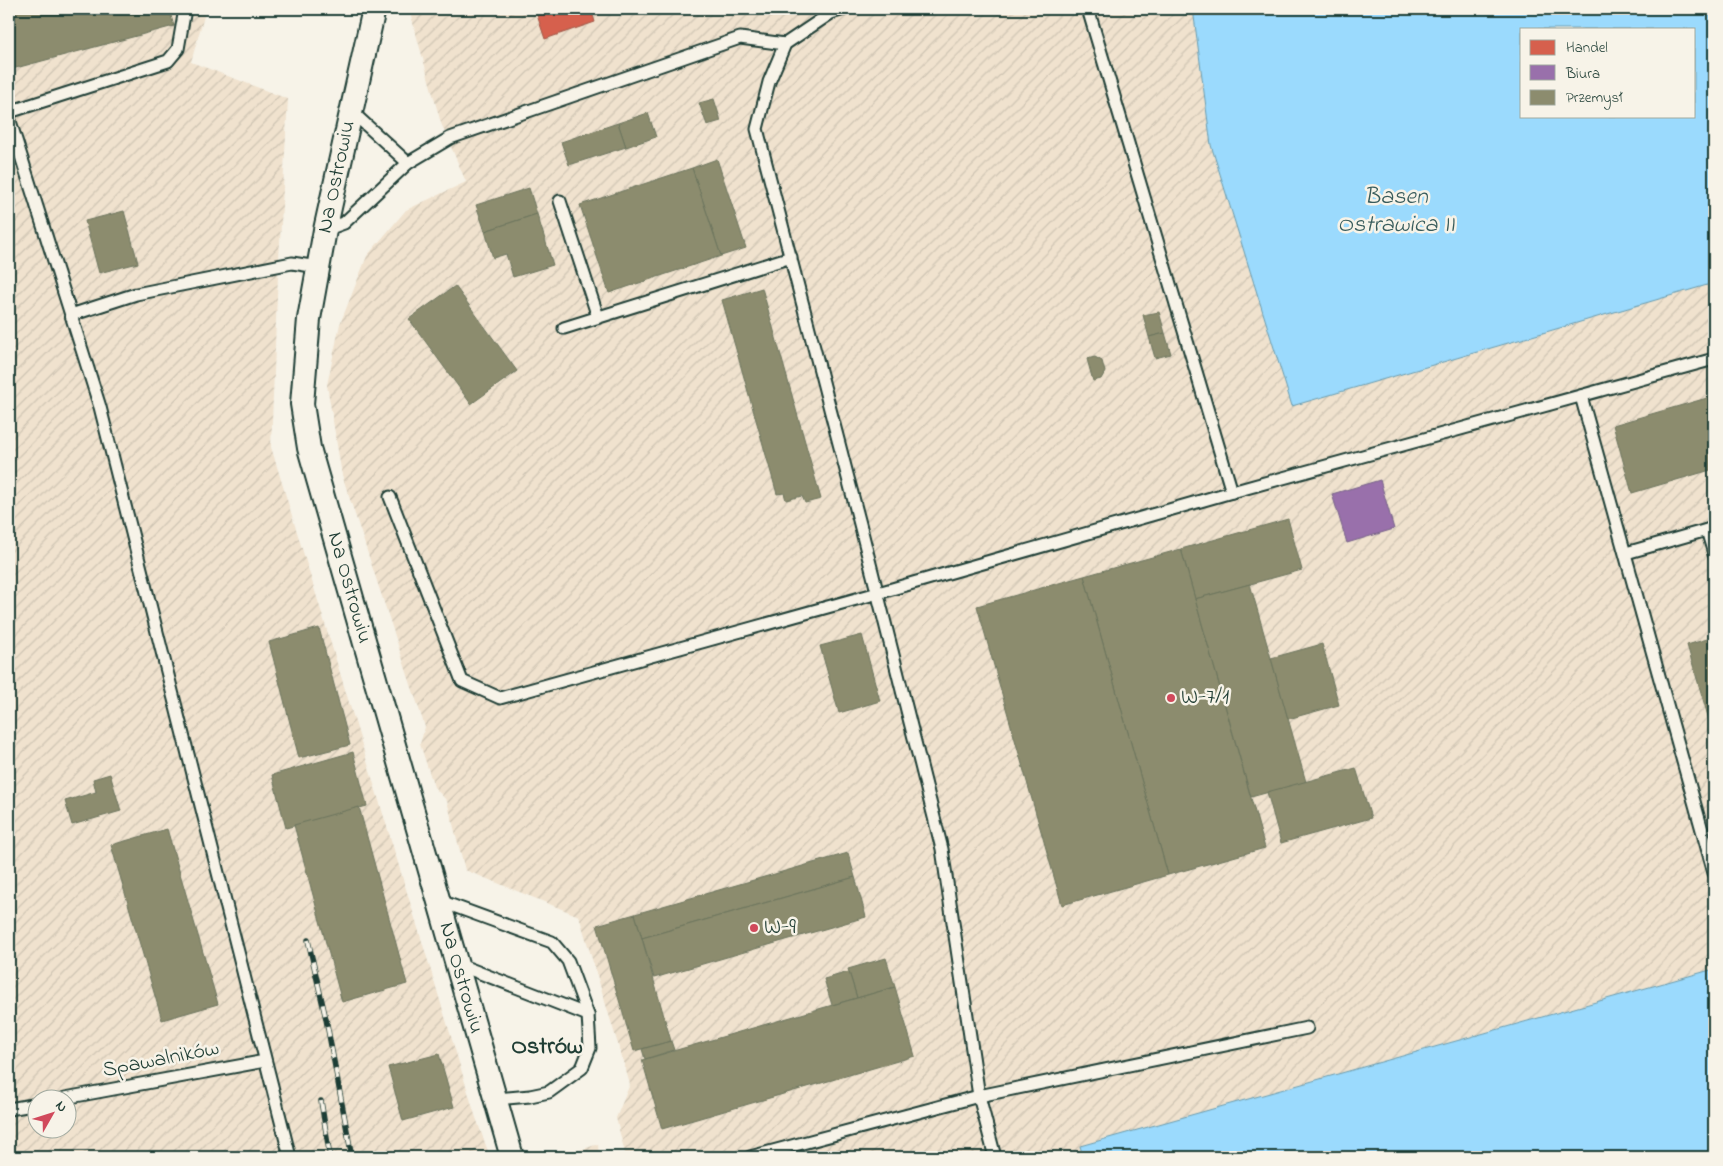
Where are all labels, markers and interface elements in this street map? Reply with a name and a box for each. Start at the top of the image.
legend [1520,28,1696,118]
text: Handel [1566,37,1608,59]
text: Biura [1565,63,1600,85]
text: Przemysł [1566,87,1623,110]
street label: Na Ostrowiu [309,118,365,236]
water label: Basen Ostrawica II [1337,180,1455,243]
street label: Na Ostrowiu [318,528,380,647]
place label: W-7/1 [1181,682,1229,714]
marker: W-7/1 [1165,692,1177,704]
place label: W-9 [764,912,796,944]
street label: Na Ostrowiu [430,919,492,1038]
marker: W-9 [748,922,760,934]
district label: Ostrów [511,1030,583,1065]
street label: Spawalników [100,1033,222,1087]
north arrow [28,1088,78,1138]
text: N [50,1096,72,1117]

